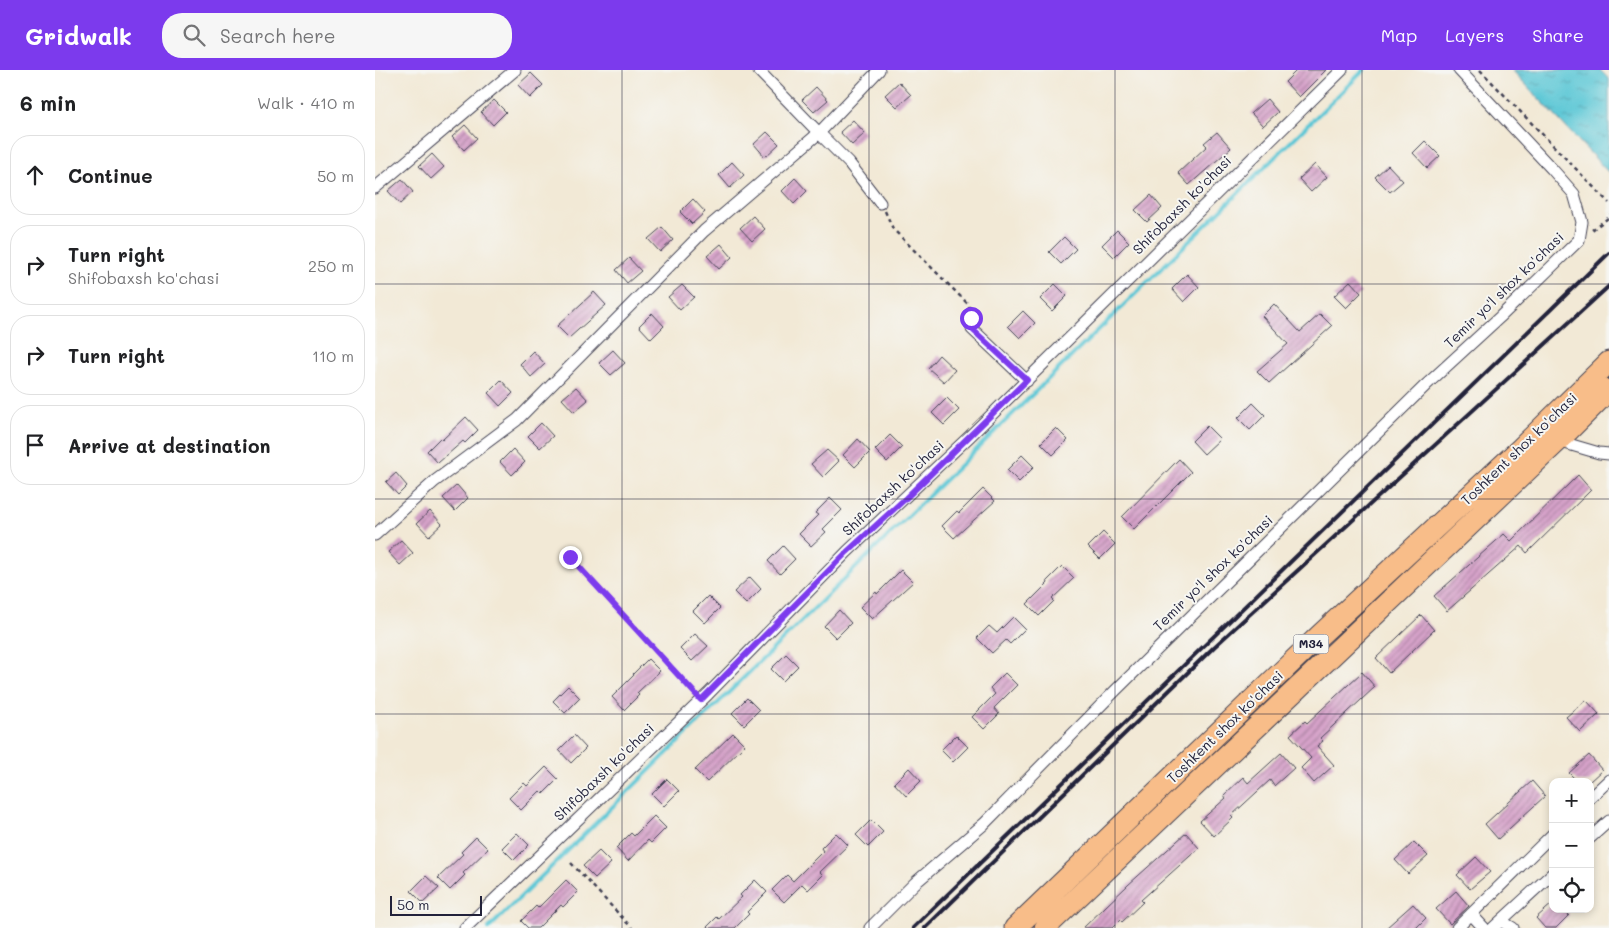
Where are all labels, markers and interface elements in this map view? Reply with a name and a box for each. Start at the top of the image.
search box [162,13,512,58]
text: Gridwalk [25,20,132,51]
icon: search [180,21,208,49]
text: Search here [220,23,336,48]
text: Map [1381,23,1417,47]
text: Layers [1445,23,1504,47]
text: Share [1532,23,1584,47]
text: 6 min [20,89,76,116]
text: Walk · 410 m [257,92,355,113]
street label: Shifobaxsh ko'chasi [1128,151,1235,258]
icon: ahead [21,161,49,189]
text: Continue [68,163,153,188]
text: 50 m [317,165,354,186]
street label: Temir yo'l shox ko'chasi [1440,227,1568,352]
text: Turn right [68,242,165,267]
icon: right [21,251,49,279]
text: 250 m [308,255,354,276]
text: Shifobaxsh ko'chasi [68,267,219,288]
route start [960,307,983,330]
icon: right [21,341,49,369]
text: Turn right [68,343,165,368]
text: 110 m [312,345,354,366]
street label: Toshkent shox ko'chasi [1456,388,1581,509]
icon: arrive [21,431,49,459]
text: Arrive at destination [68,433,271,458]
street label: Shifobaxsh ko'chasi [838,435,948,540]
street label: Temir yo'l shox ko'chasi [1149,510,1277,635]
route end [559,546,582,569]
road number: M34 [1293,634,1329,654]
street label: Toshkent shox ko'chasi [1162,666,1287,787]
street label: Shifobaxsh ko'chasi [549,719,658,825]
map controls [1549,778,1594,913]
button: + [1549,778,1594,823]
button: − [1549,823,1594,868]
button: locate [1549,868,1594,913]
scale bar [390,893,483,916]
text: 50 m [397,895,429,914]

